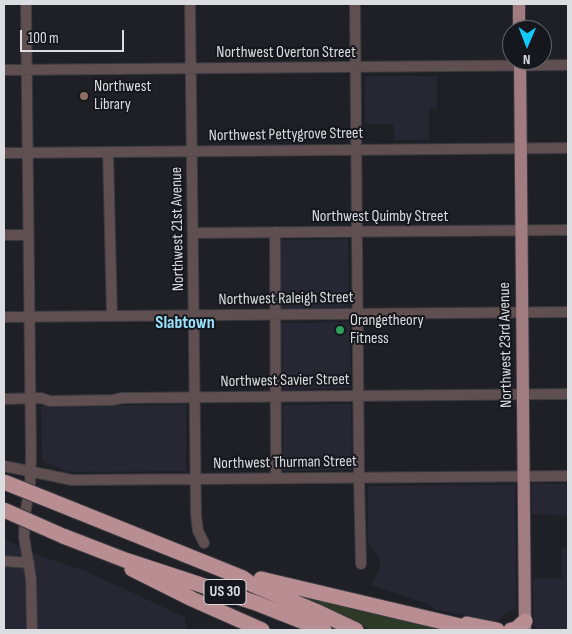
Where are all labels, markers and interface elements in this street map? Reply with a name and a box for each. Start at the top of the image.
scale bar [22,20,126,52]
north arrow [502,20,552,70]
text: 100 m [28,29,59,48]
street label: Northwest Overton Street [216,43,356,63]
text: N [523,51,531,68]
place label: Northwest Library [94,77,151,115]
marker: Northwest Library [78,90,90,102]
street label: Northwest Pettygrove Street [209,124,363,146]
street label: Northwest 21st Avenue [167,167,189,291]
street label: Northwest Quimby Street [312,207,448,227]
street label: Northwest 23rd Avenue [495,282,517,408]
street label: Northwest Raleigh Street [218,288,354,310]
place label: Orangetheory Fitness [350,311,424,349]
district label: Slabtown [155,312,215,334]
marker: Orangetheory Fitness [334,324,346,336]
street label: Northwest Savier Street [220,370,350,392]
street label: Northwest Thurman Street [213,452,357,474]
road number: US 30 [204,580,246,604]

